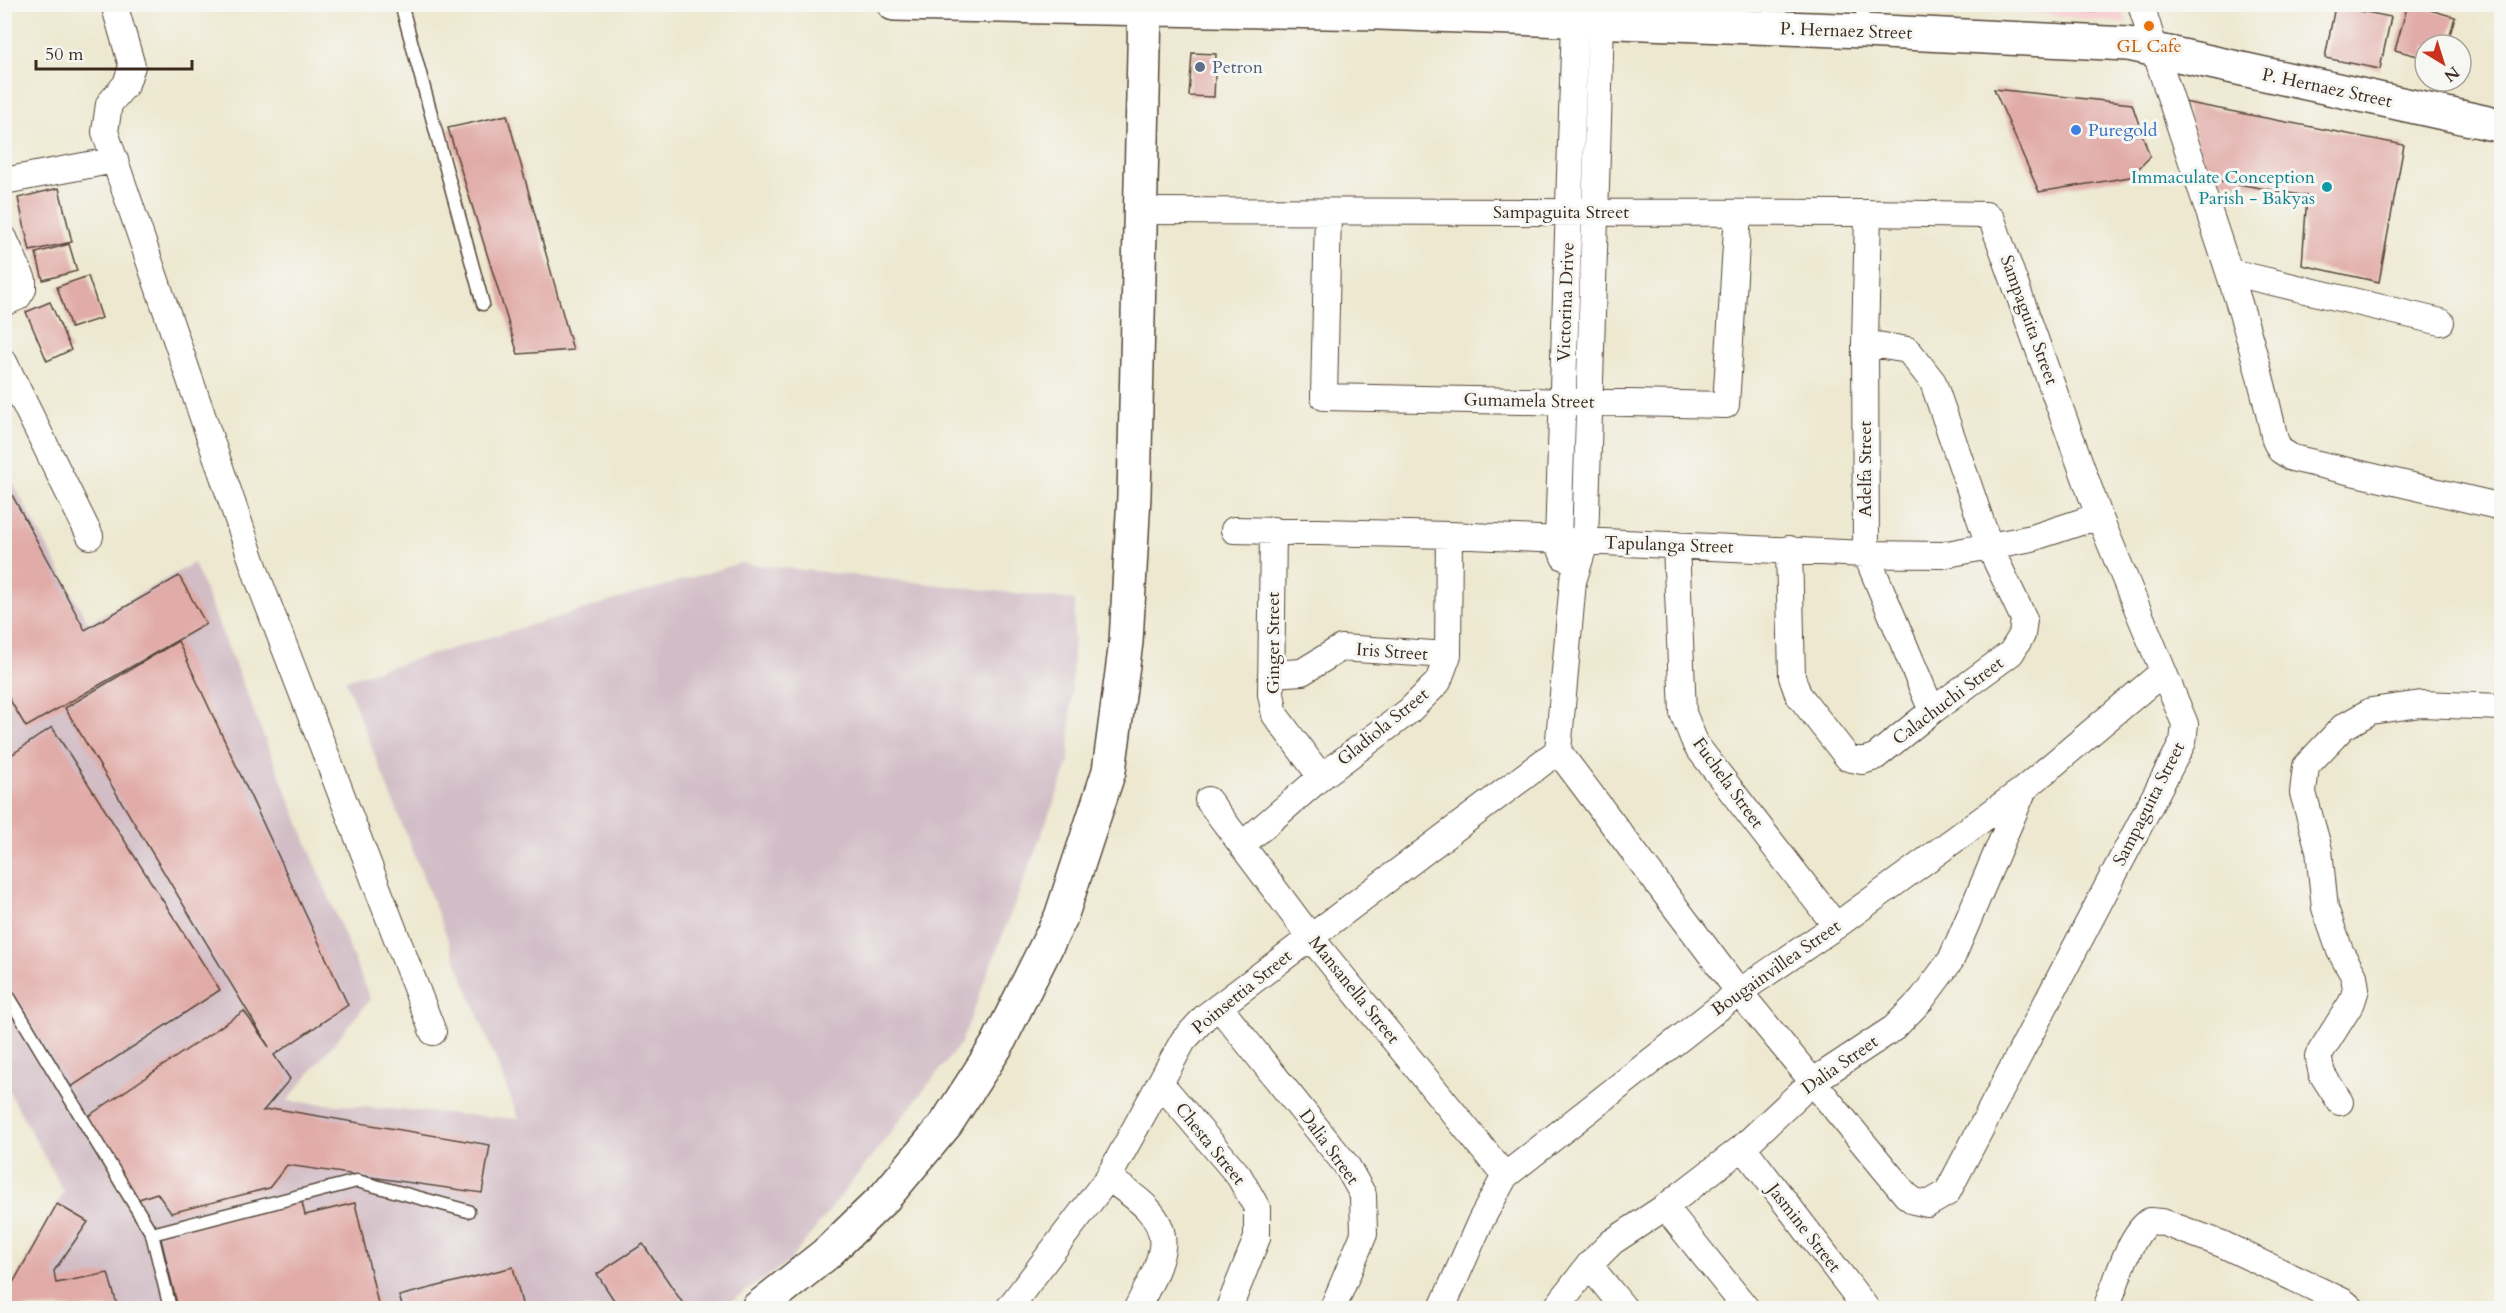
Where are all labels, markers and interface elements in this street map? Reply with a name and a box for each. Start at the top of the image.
street label: P. Hernaez Street [1780,16,1913,46]
marker: GL Cafe [2142,19,2156,33]
scale bar [36,33,192,71]
north arrow [2413,33,2473,93]
place label: GL Cafe [2116,34,2182,59]
text: 50 m [45,42,84,67]
place label: Petron [1212,55,1264,80]
marker: Petron [1193,60,1207,74]
text: N [2439,61,2464,87]
street label: P. Hernaez Street [2260,62,2395,114]
place label: Puregold [2088,118,2158,143]
marker: Puregold [2069,123,2083,137]
place label: Immaculate Conception Parish - Bakyas [2131,165,2316,211]
marker: Immaculate Conception Parish - Bakyas [2320,180,2334,194]
street label: Sampaguita Street [1493,200,1629,225]
street label: Victorina Drive [1551,242,1581,362]
street label: Sampaguita Street [1994,252,2064,388]
street label: Gumamela Street [1463,387,1595,415]
street label: Adelfa Street [1853,420,1878,517]
street label: Tapulanga Street [1604,530,1734,560]
street label: Ginger Street [1261,591,1286,694]
street label: Iris Street [1355,637,1429,667]
street label: Calachuchi Street [1887,651,2009,751]
street label: Gladiola Street [1332,682,1434,772]
street label: Fuchela Street [1686,732,1770,834]
street label: Sampaguita Street [2107,737,2191,870]
street label: Bougainvillea Street [1706,914,1846,1022]
street label: Mansanella Street [1303,931,1406,1049]
street label: Poinsettia Street [1187,944,1298,1040]
street label: Dalia Street [1797,1029,1883,1100]
street label: Chesta Street [1169,1097,1251,1191]
street label: Dalia Street [1293,1104,1365,1190]
street label: Jasmine Street [1759,1176,1847,1278]

